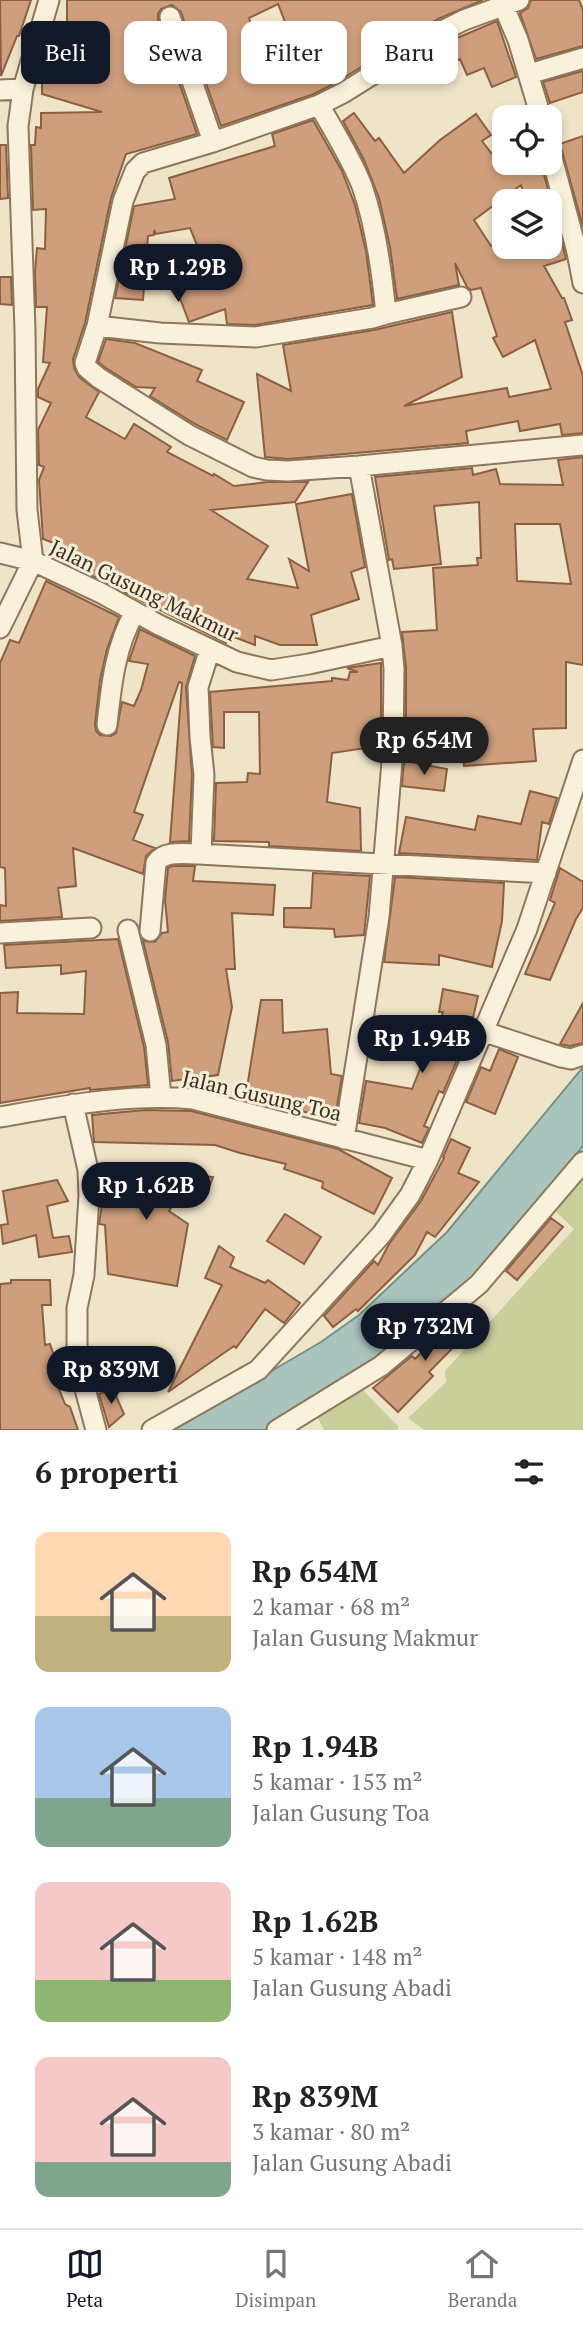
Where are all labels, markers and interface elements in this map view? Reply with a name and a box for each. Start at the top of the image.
chip: Beli [21,21,110,84]
chip: Sewa [124,21,227,84]
chip: Filter [241,21,347,84]
chip: Baru [361,21,458,84]
map controls [492,105,562,259]
button: locate [492,105,562,175]
button: layers [492,189,562,259]
pin: Rp 1.29B [106,244,250,304]
text: Rp 1.29B [130,251,226,282]
street label: Jalan Gusung Makmur [46,532,243,648]
pin: Rp 654M [359,718,489,777]
text: Rp 654M [376,724,472,755]
pin: Rp 1.94B [350,1016,494,1075]
text: Rp 1.94B [374,1022,470,1053]
street label: Jalan Gusung Toa [180,1063,345,1127]
pin: Rp 1.62B [74,1162,218,1222]
text: Rp 1.62B [98,1169,194,1200]
pin: Rp 732M [360,1304,490,1363]
text: Rp 732M [377,1310,473,1341]
pin: Rp 839M [46,1346,176,1406]
text: Rp 839M [63,1353,159,1384]
text: 6 properti [35,1452,178,1492]
icon: filters [510,1453,548,1491]
text: Rp 654M [252,1551,378,1591]
icon: home [91,1560,175,1644]
text: 2 kamar · 68 m² [252,1591,410,1622]
text: Jalan Gusung Makmur [252,1622,478,1653]
text: Rp 1.94B [252,1726,378,1766]
icon: home [91,1735,175,1819]
text: 5 kamar · 153 m² [252,1766,422,1797]
text: Jalan Gusung Toa [252,1797,430,1828]
text: Rp 1.62B [252,1901,378,1941]
icon: home [91,1910,175,1994]
text: 5 kamar · 148 m² [252,1941,422,1972]
text: Jalan Gusung Abadi [252,1972,452,2003]
text: Rp 839M [252,2076,378,2116]
icon: home [91,2085,175,2169]
text: 3 kamar · 80 m² [252,2116,410,2147]
text: Jalan Gusung Abadi [252,2147,452,2178]
tab: Peta [66,2245,104,2312]
tab: Disimpan [235,2245,316,2312]
tab: Beranda [448,2245,517,2312]

